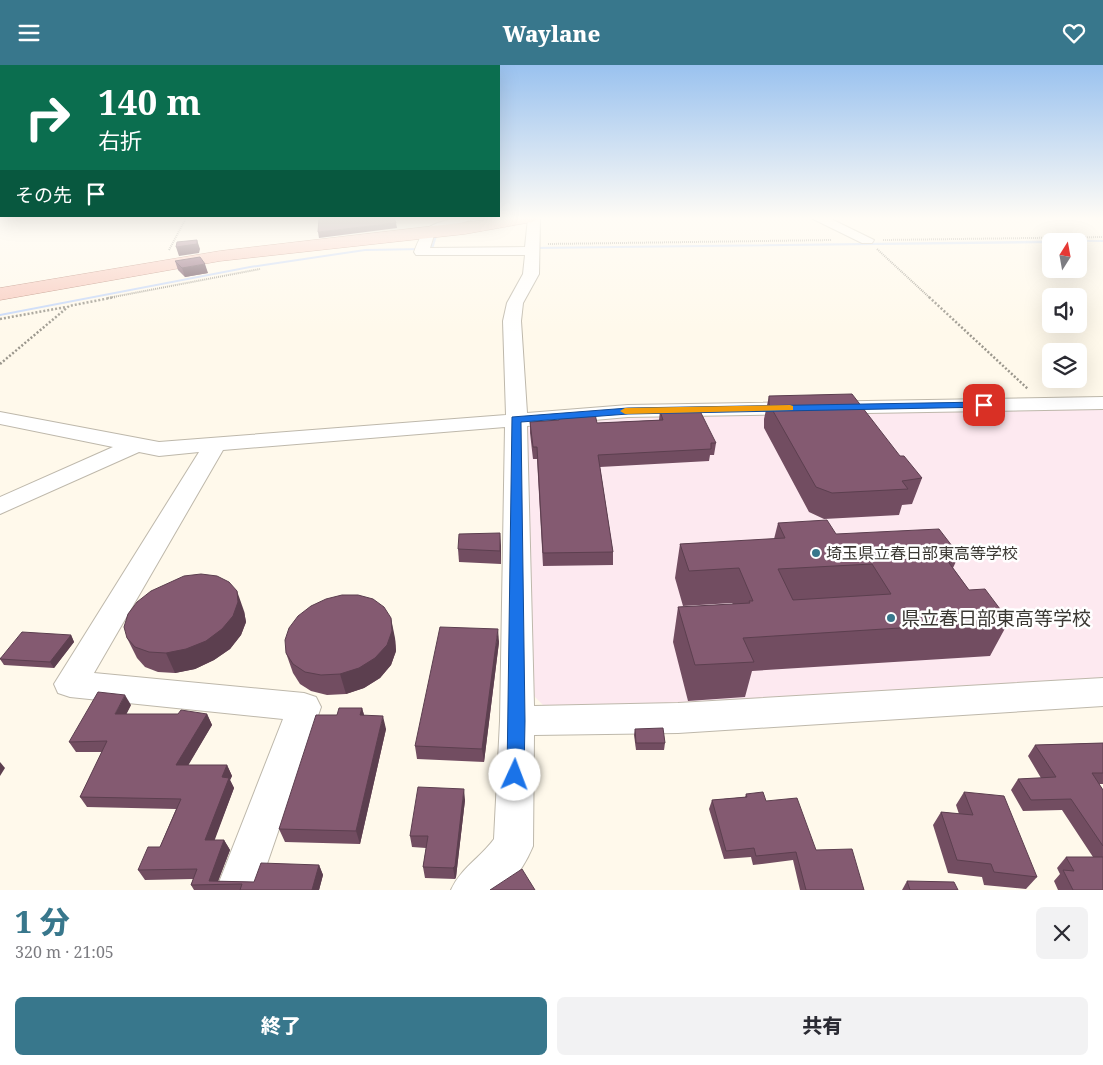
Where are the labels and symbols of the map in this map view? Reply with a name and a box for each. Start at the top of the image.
north arrow [1042,233,1088,277]
pin [963,384,1005,426]
place label: 埼玉県立春日部東高等学校 [826,542,1018,564]
marker: 埼玉県立春日部東高等学校 [810,547,822,559]
place label: 県立春日部東高等学校 [901,605,1091,631]
marker: 県立春日部東高等学校 [885,612,897,624]
position arrow [488,748,540,800]

